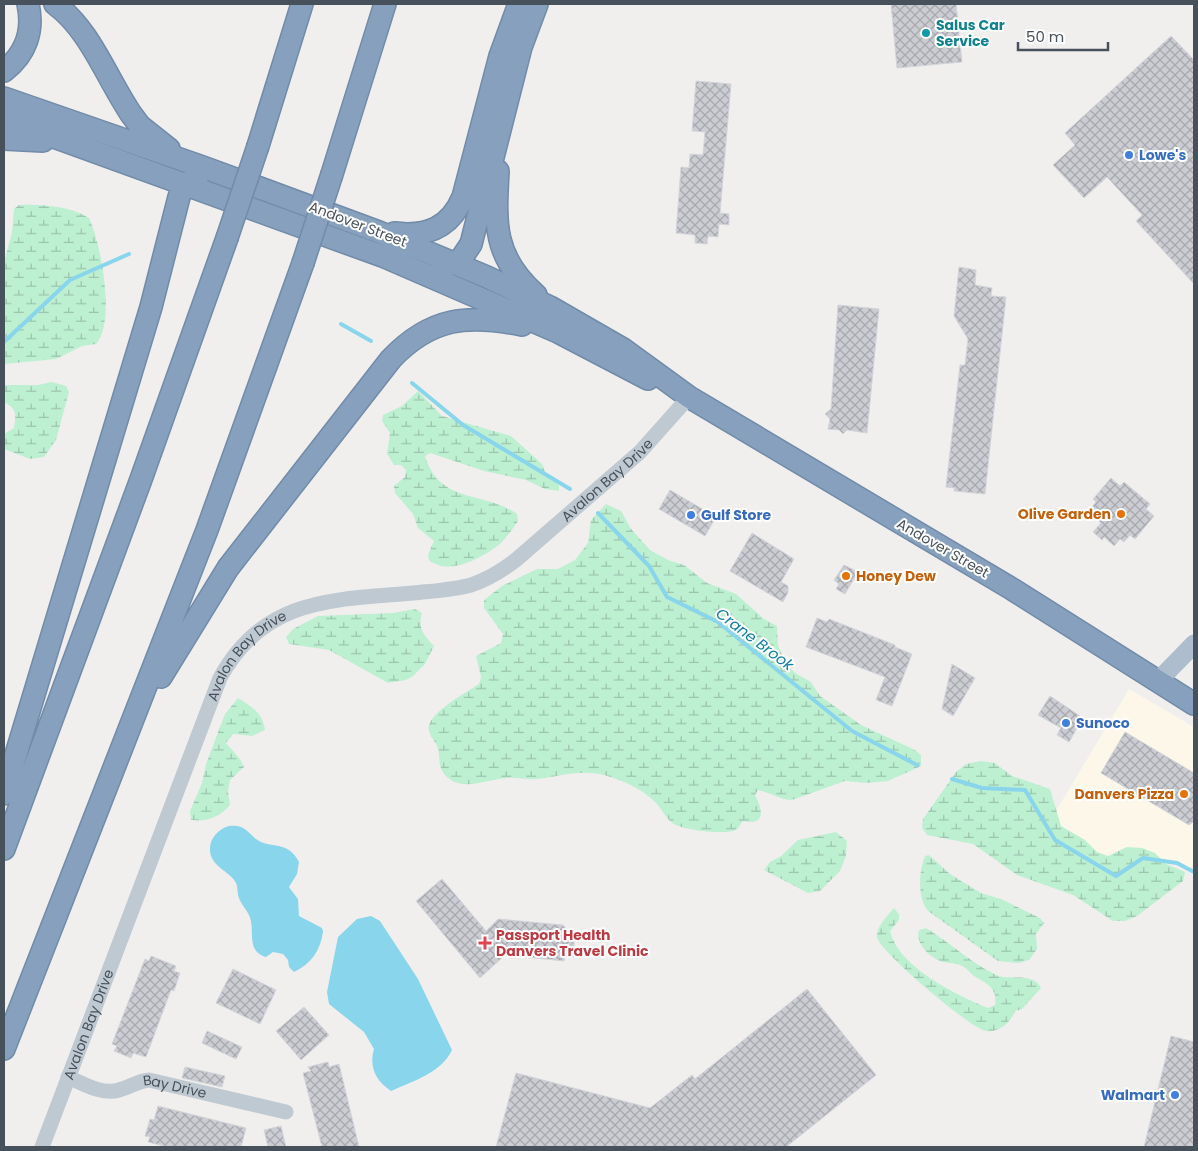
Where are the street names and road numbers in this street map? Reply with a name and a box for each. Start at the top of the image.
street label: Andover Street [306,196,410,252]
street label: Avalon Bay Drive [557,434,658,526]
street label: Andover Street [893,514,993,582]
street label: Avalon Bay Drive [202,605,290,704]
street label: Avalon Bay Drive [58,966,119,1083]
street label: Bay Drive [142,1070,209,1103]

